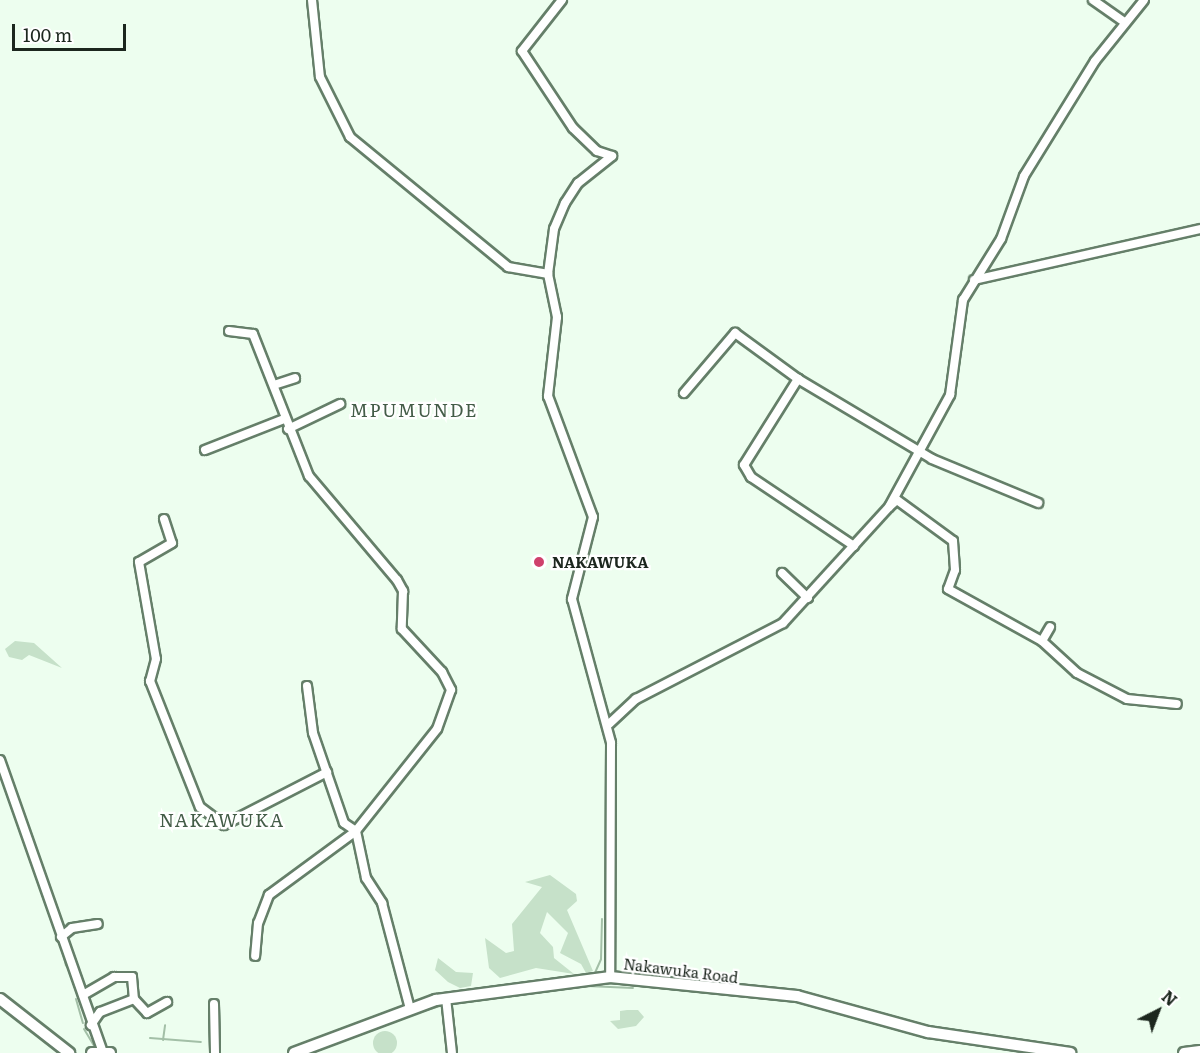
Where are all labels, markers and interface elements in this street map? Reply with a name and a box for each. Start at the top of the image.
scale bar [15,12,129,50]
text: 100 m [23,21,72,48]
district label: MPUMUNDE [350,399,478,421]
marker: NAKAWUKA [530,553,548,571]
place label: NAKAWUKA [552,553,648,571]
district label: NAKAWUKA [159,809,285,831]
street label: Nakawuka Road [623,954,739,986]
north arrow [1128,981,1188,1041]
text: N [1157,984,1183,1011]

